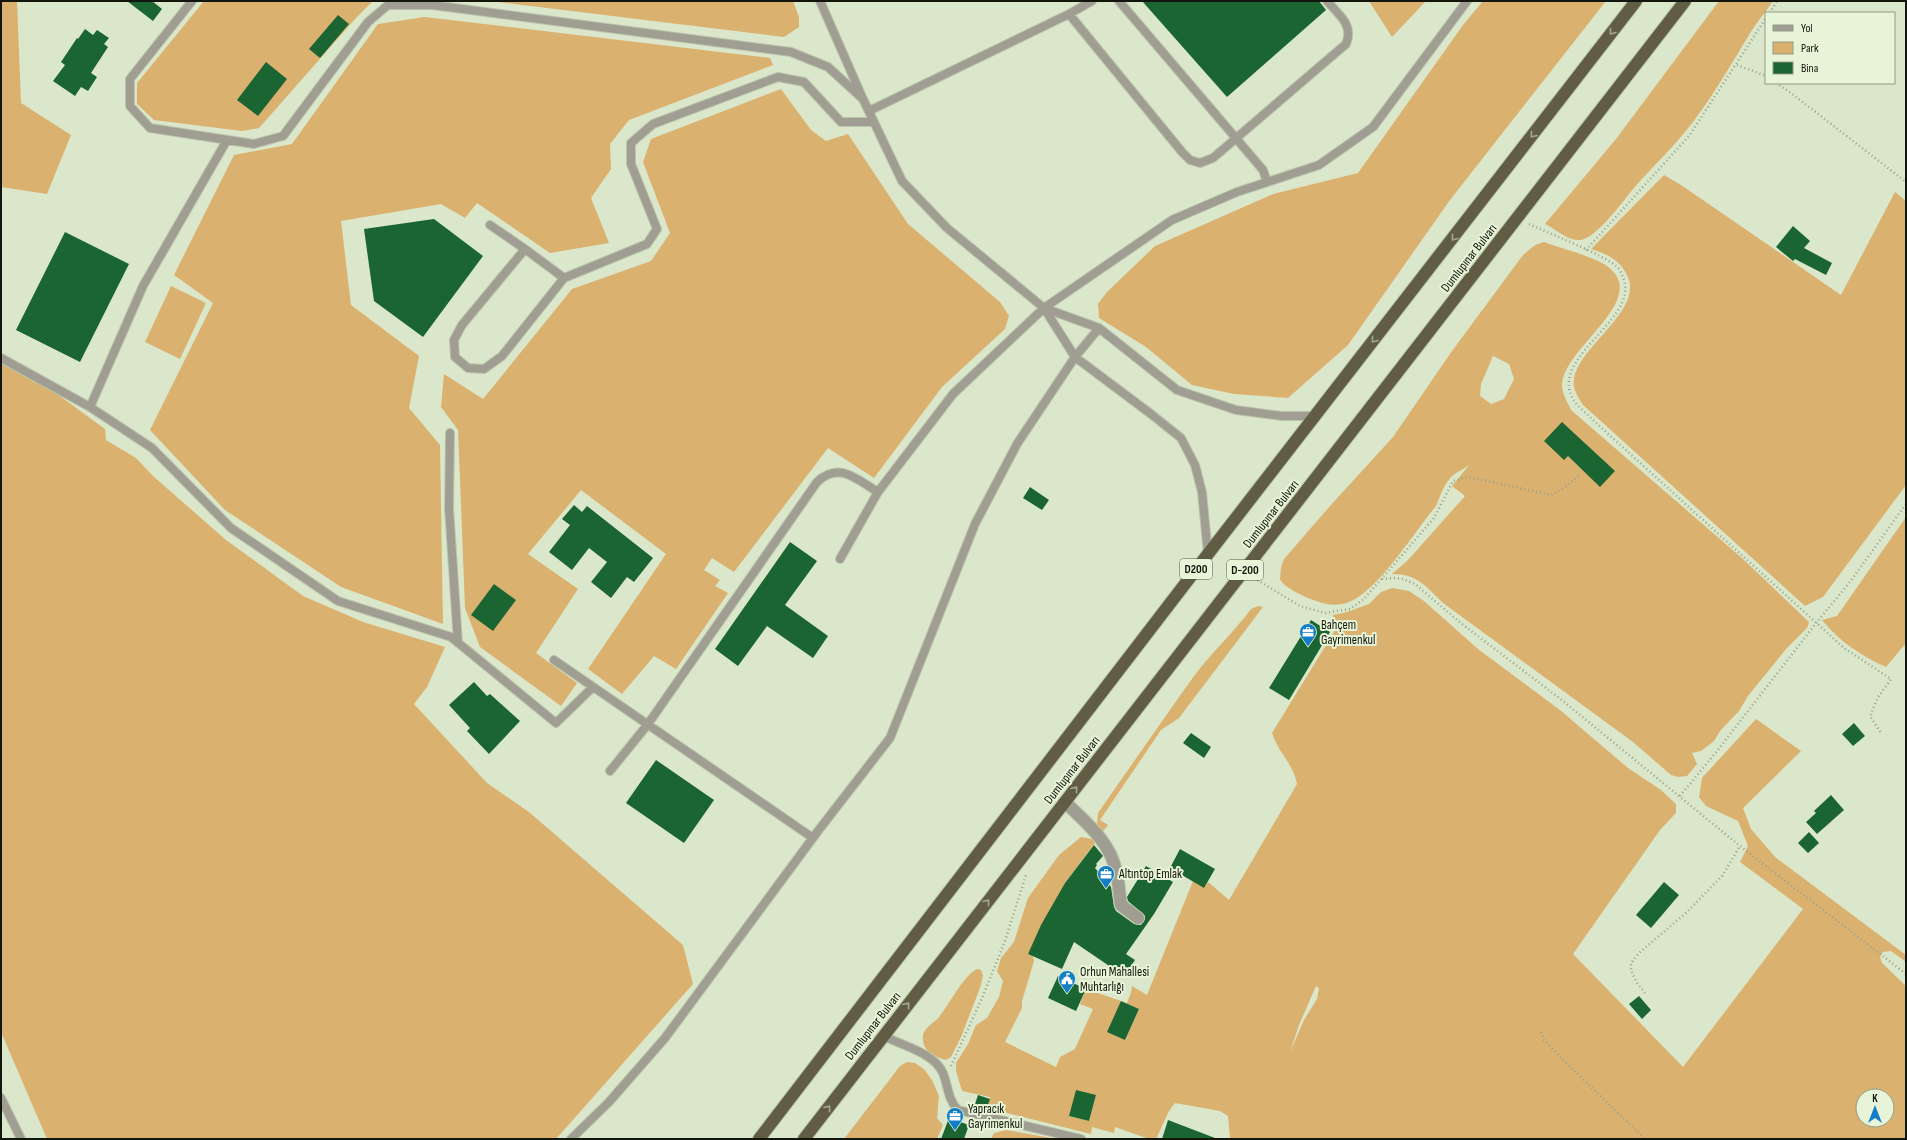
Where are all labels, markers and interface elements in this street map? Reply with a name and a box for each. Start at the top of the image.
legend [1765,12,1895,84]
text: Yol [1801,21,1813,36]
one-way arrow [1610,27,1617,34]
text: Park [1801,41,1819,56]
text: Bina [1801,61,1819,76]
one-way arrow [1531,130,1538,137]
street label: Dumlupınar Bulvarı [1438,221,1500,295]
one-way arrow [1451,233,1458,240]
one-way arrow [1372,336,1379,343]
street label: Dumlupınar Bulvarı [1240,477,1302,551]
road number: D200 [1180,559,1212,579]
road number: D-200 [1227,560,1263,580]
place label: Bahçem Gayrimenkul [1321,617,1375,648]
office icon: Bahçem Gayrimenkul [1298,622,1318,647]
street label: Dumlupınar Bulvarı [1041,733,1103,807]
one-way arrow [1071,786,1078,793]
office icon: Altıntop Emlak [1096,864,1116,889]
place label: Altıntop Emlak [1118,866,1182,882]
one-way arrow [982,900,989,907]
place label: Orhun Mahallesi Muhtarlığı [1080,964,1149,995]
public building icon: Orhun Mahallesi Muhtarlığı [1057,969,1077,994]
street label: Dumlupınar Bulvarı [842,989,904,1063]
one-way arrow [903,1002,910,1009]
north arrow [1855,1088,1895,1128]
text: K [1872,1092,1878,1105]
place label: Yapracık Gayrimenkul [968,1101,1022,1132]
one-way arrow [823,1105,831,1112]
office icon: Yapracık Gayrimenkul [945,1106,965,1131]

